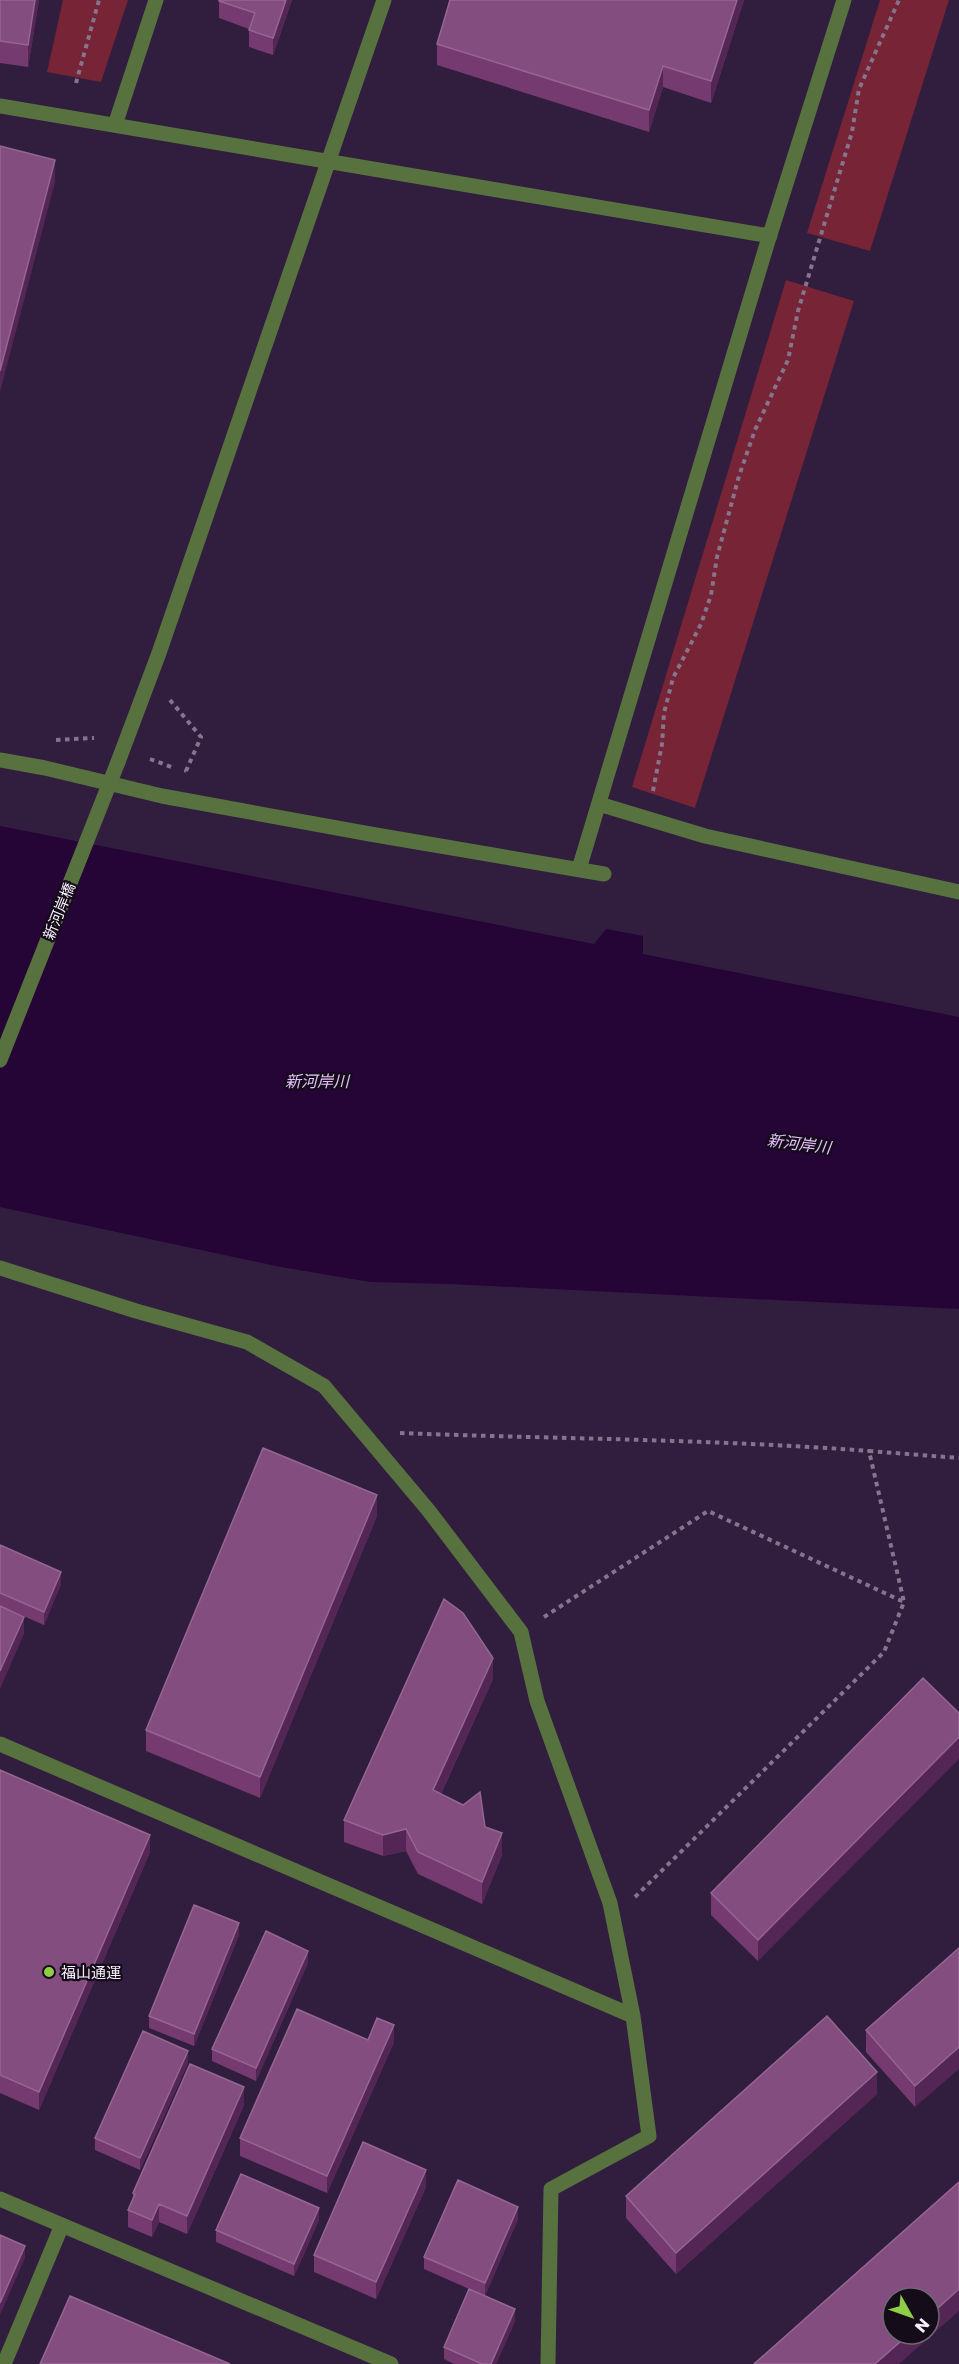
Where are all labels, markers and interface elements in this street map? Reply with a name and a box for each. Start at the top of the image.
street label: 新河岸橋 [38,879,80,943]
water label: 新河岸川 [285,1070,351,1093]
water label: 新河岸川 [766,1129,834,1160]
place label: 福山通運 [61,1962,121,1983]
marker: 福山通運 [42,1965,56,1979]
north arrow [881,2286,941,2346]
text: N [909,2313,935,2337]

